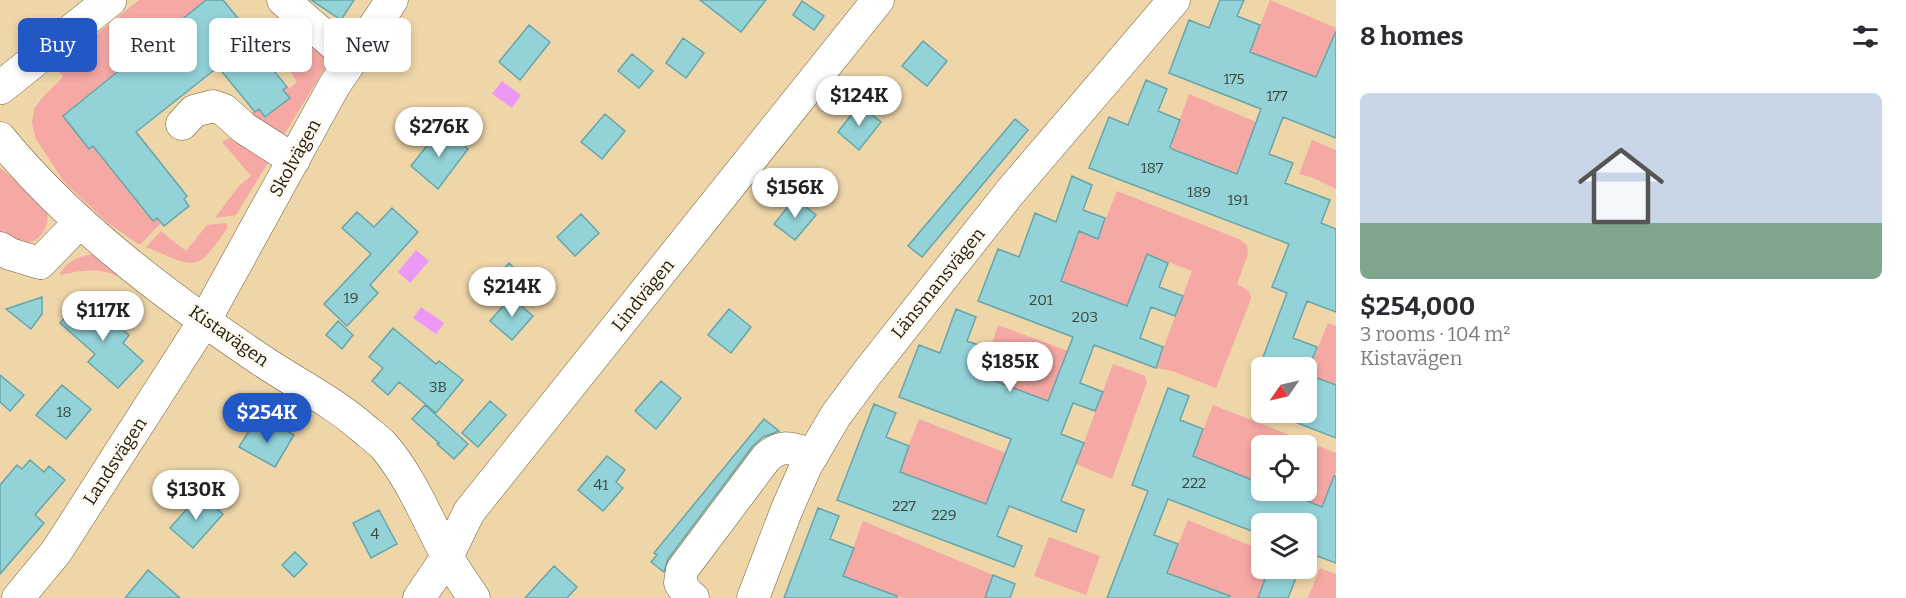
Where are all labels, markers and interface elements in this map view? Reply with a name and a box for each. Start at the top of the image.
chip: Buy [18,18,97,72]
chip: Rent [109,18,197,72]
chip: Filters [209,18,312,72]
chip: New [324,18,411,72]
icon: filters [1849,20,1882,53]
text: 8 homes [1360,21,1464,52]
house number: 175 [1223,70,1245,88]
pin: $124K [817,76,901,127]
text: $124K [830,83,888,107]
house number: 177 [1266,87,1288,105]
pin: $276K [397,107,481,158]
text: $276K [409,114,469,138]
street label: Skolvägen [265,115,326,201]
icon: home [1567,132,1675,240]
house number: 187 [1141,159,1164,177]
pin: $156K [753,168,837,219]
text: $156K [766,175,824,199]
house number: 189 [1187,183,1211,201]
house number: 191 [1228,191,1248,209]
street label: Länsmansvägen [887,223,990,343]
street label: Lindvägen [607,254,679,336]
pin: $214K [470,267,554,318]
text: $214K [483,274,541,298]
house number: 19 [344,289,358,307]
pin: $117K [61,291,145,342]
house number: 201 [1029,291,1053,309]
text: $254,000 [1360,291,1475,322]
text: $117K [76,298,130,322]
street label: Kistavägen [185,301,274,372]
house number: 203 [1072,308,1098,326]
text: 3 rooms · 104 m² [1360,322,1510,346]
pin: $185K [968,342,1052,393]
text: Kistavägen [1360,346,1462,370]
text: $185K [981,349,1039,373]
north arrow [1251,357,1317,423]
map controls [1251,357,1317,579]
house number: 3B [429,378,447,396]
pin: $254K [225,393,309,444]
text: $254K [237,400,297,424]
house number: 18 [56,403,72,421]
street label: Landsvägen [79,413,152,509]
button: locate [1251,435,1317,501]
pin: $130K [154,470,238,521]
house number: 222 [1182,474,1206,492]
house number: 41 [594,476,608,494]
text: $130K [166,477,226,501]
house number: 227 [892,497,916,515]
house number: 229 [931,506,957,524]
button: layers [1251,513,1317,579]
house number: 4 [371,525,380,543]

